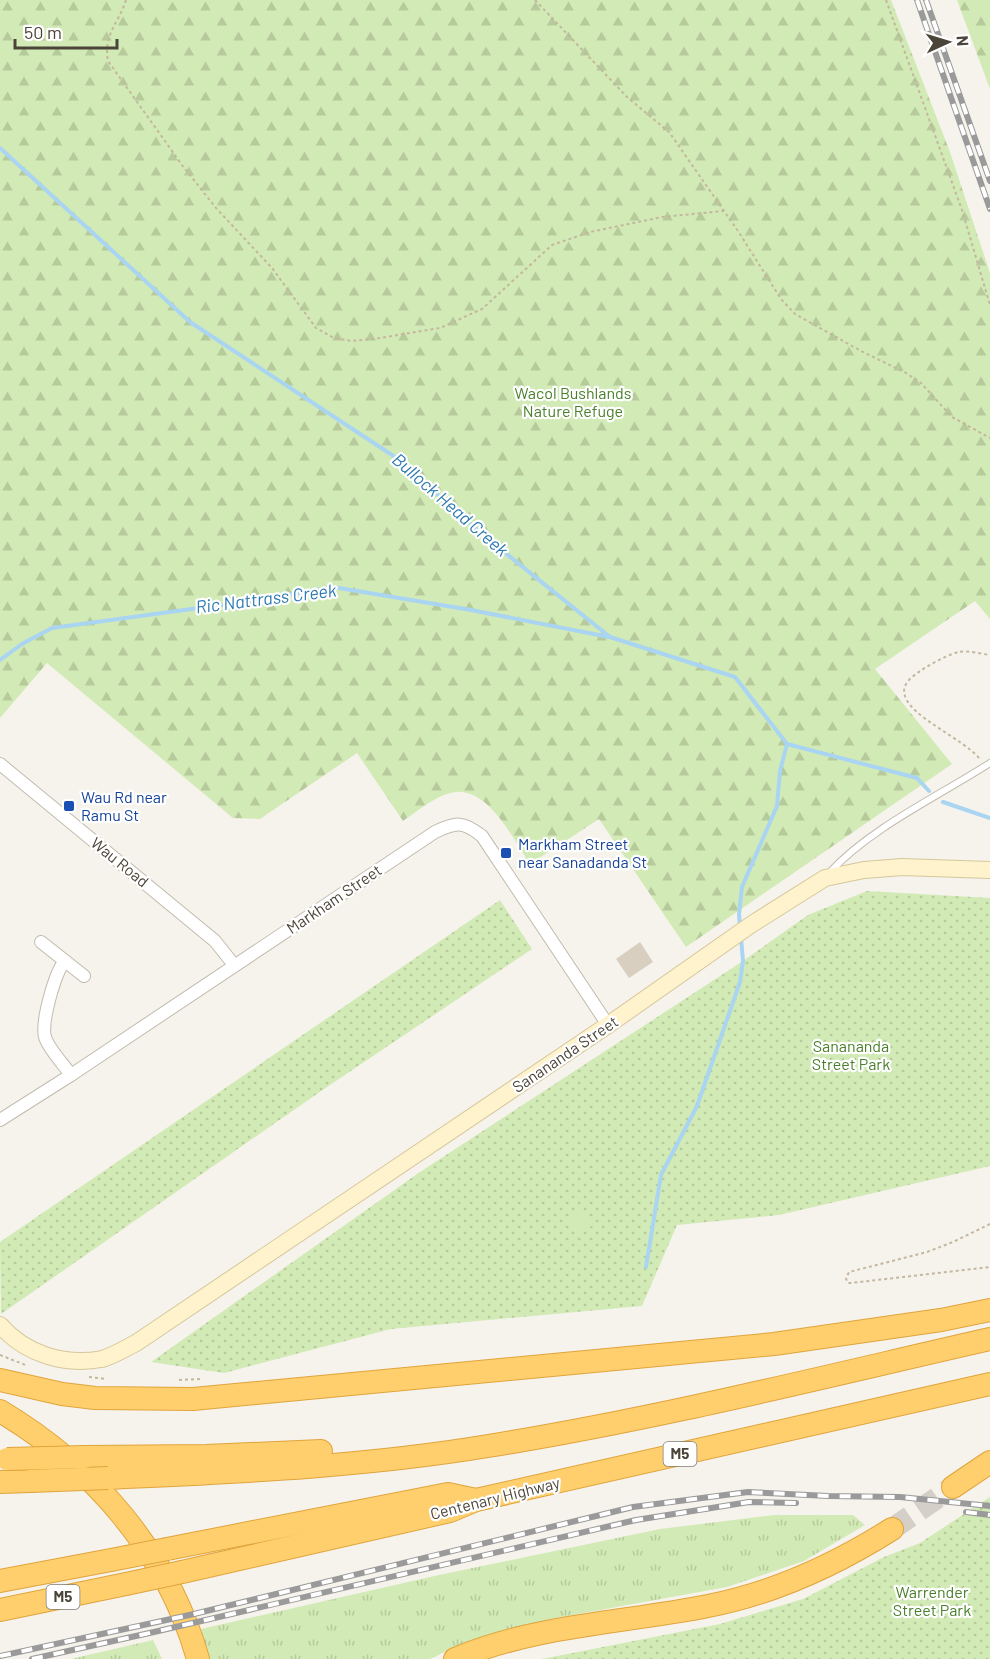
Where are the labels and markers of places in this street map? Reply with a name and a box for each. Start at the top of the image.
place label: Wau Rd near Ramu St [81,787,167,824]
marker: Wau Rd near Ramu St [62,799,76,813]
place label: Markham Street near Sanadanda St [518,834,647,871]
marker: Markham Street near Sanadanda St [499,846,513,860]

